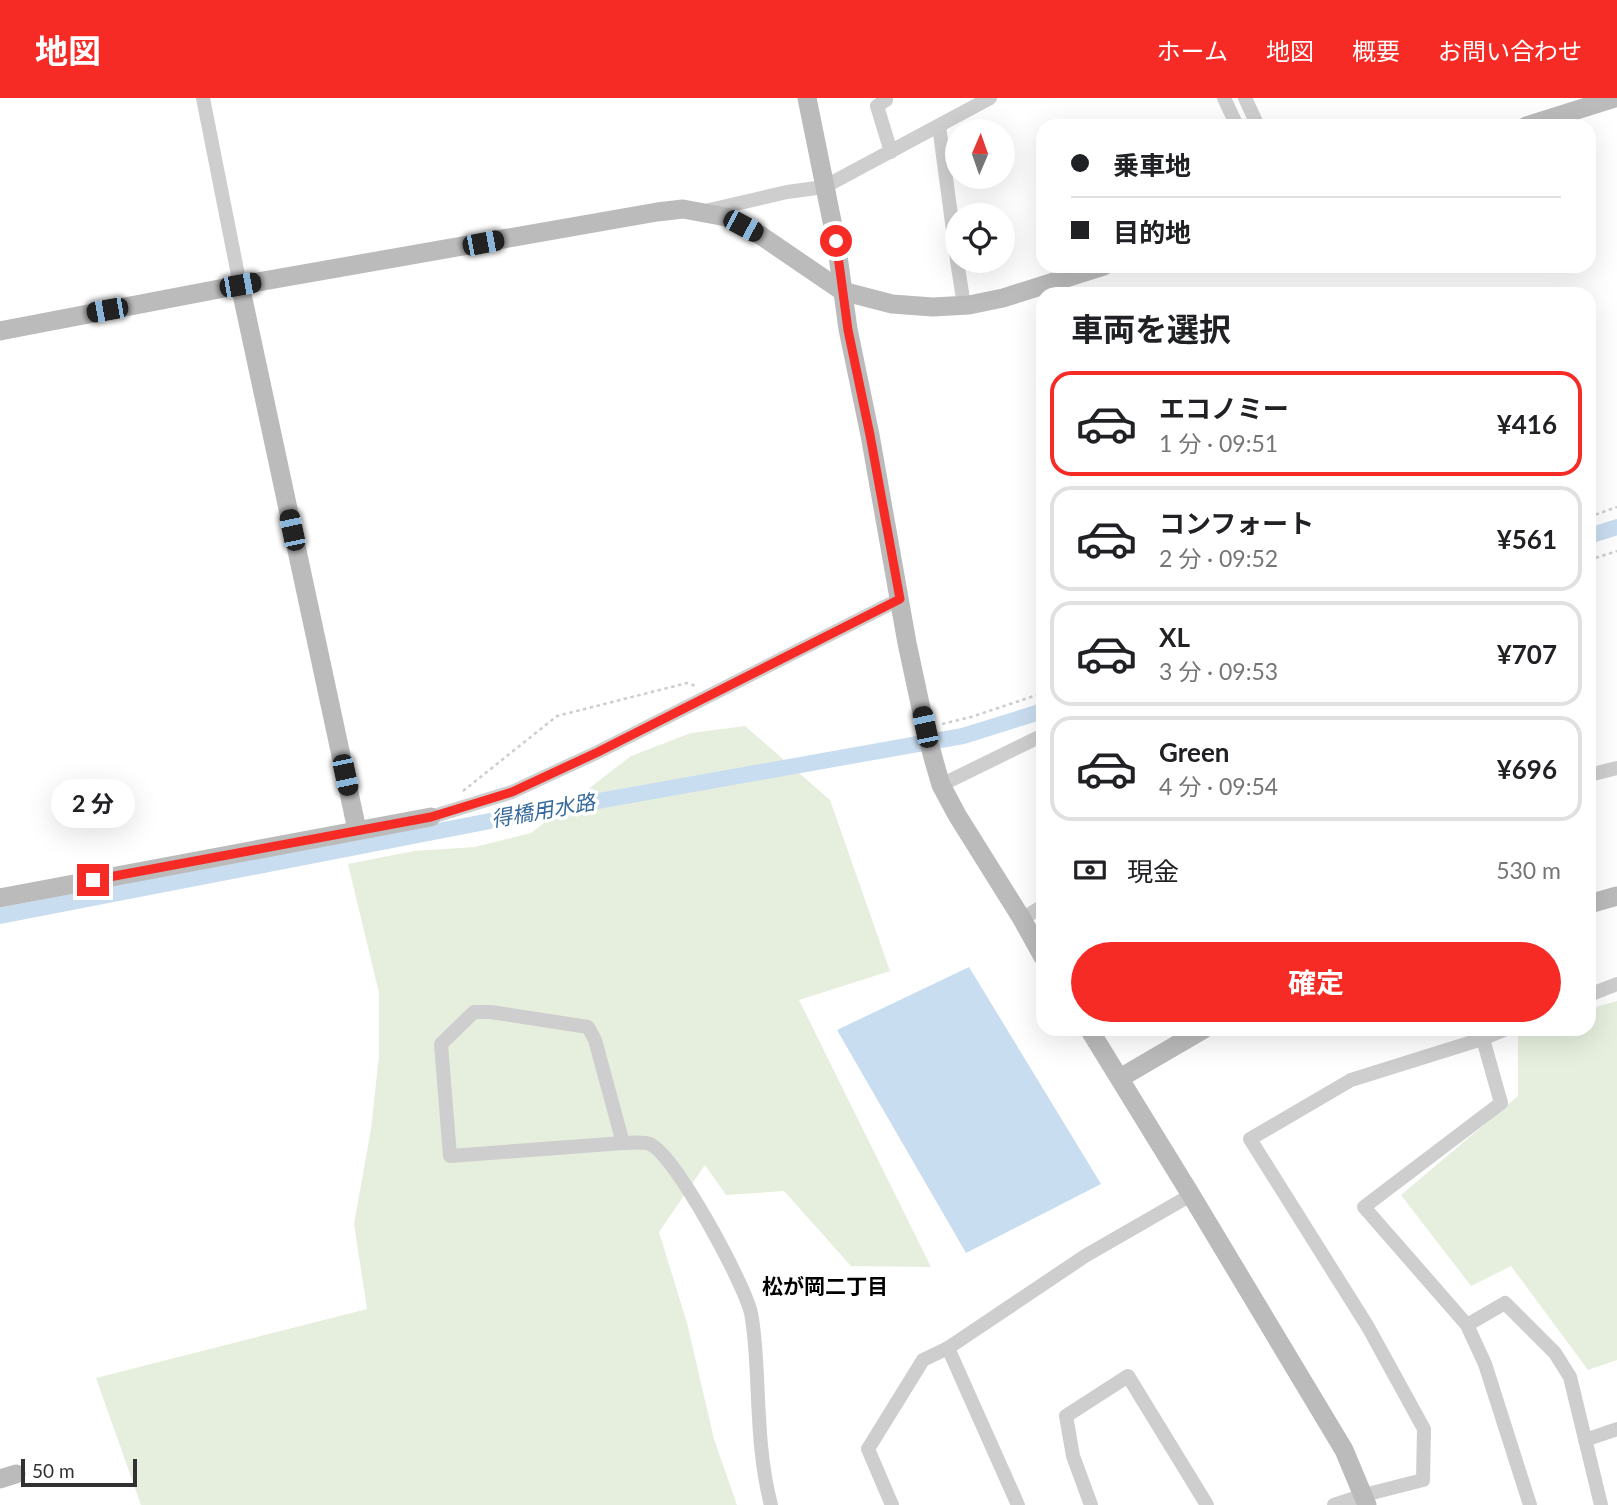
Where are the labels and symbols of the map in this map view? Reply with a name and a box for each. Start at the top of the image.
north arrow [945,119,1015,189]
car [720,207,767,245]
route start [820,225,852,257]
car [461,229,506,257]
car [218,271,263,299]
car [85,296,130,324]
car [278,507,307,553]
car [911,704,940,750]
car [331,752,360,798]
callout: 2 分 [51,778,135,828]
water label: 得橋用水路 [489,788,599,831]
route end [77,864,109,896]
district label: 松が岡二丁目 [762,1273,888,1298]
scale bar [21,1456,136,1488]

